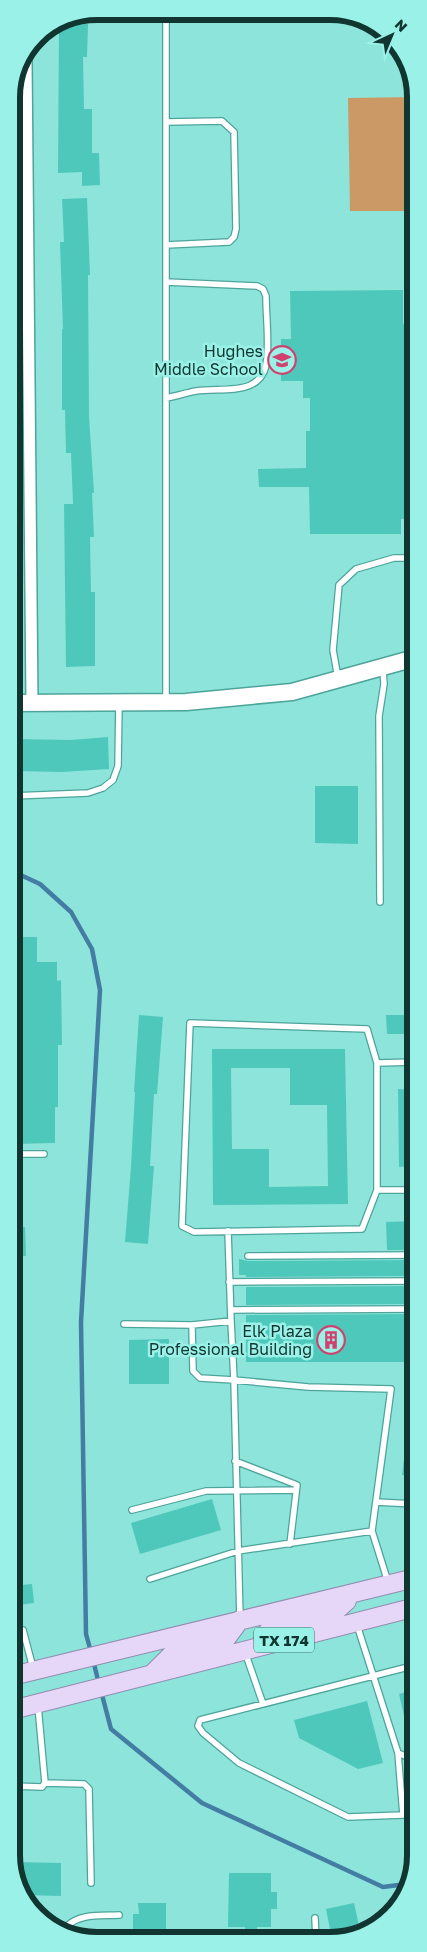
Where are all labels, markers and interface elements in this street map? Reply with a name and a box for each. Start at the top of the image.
north arrow [367,10,417,60]
text: N [392,15,411,35]
place label: Hughes Middle School [154,341,263,379]
school or university icon: Hughes Middle School [267,345,297,375]
place label: Elk Plaza Professional Building [149,1321,312,1359]
building icon: Elk Plaza Professional Building [316,1325,346,1355]
road number: TX 174 [254,1628,314,1652]

